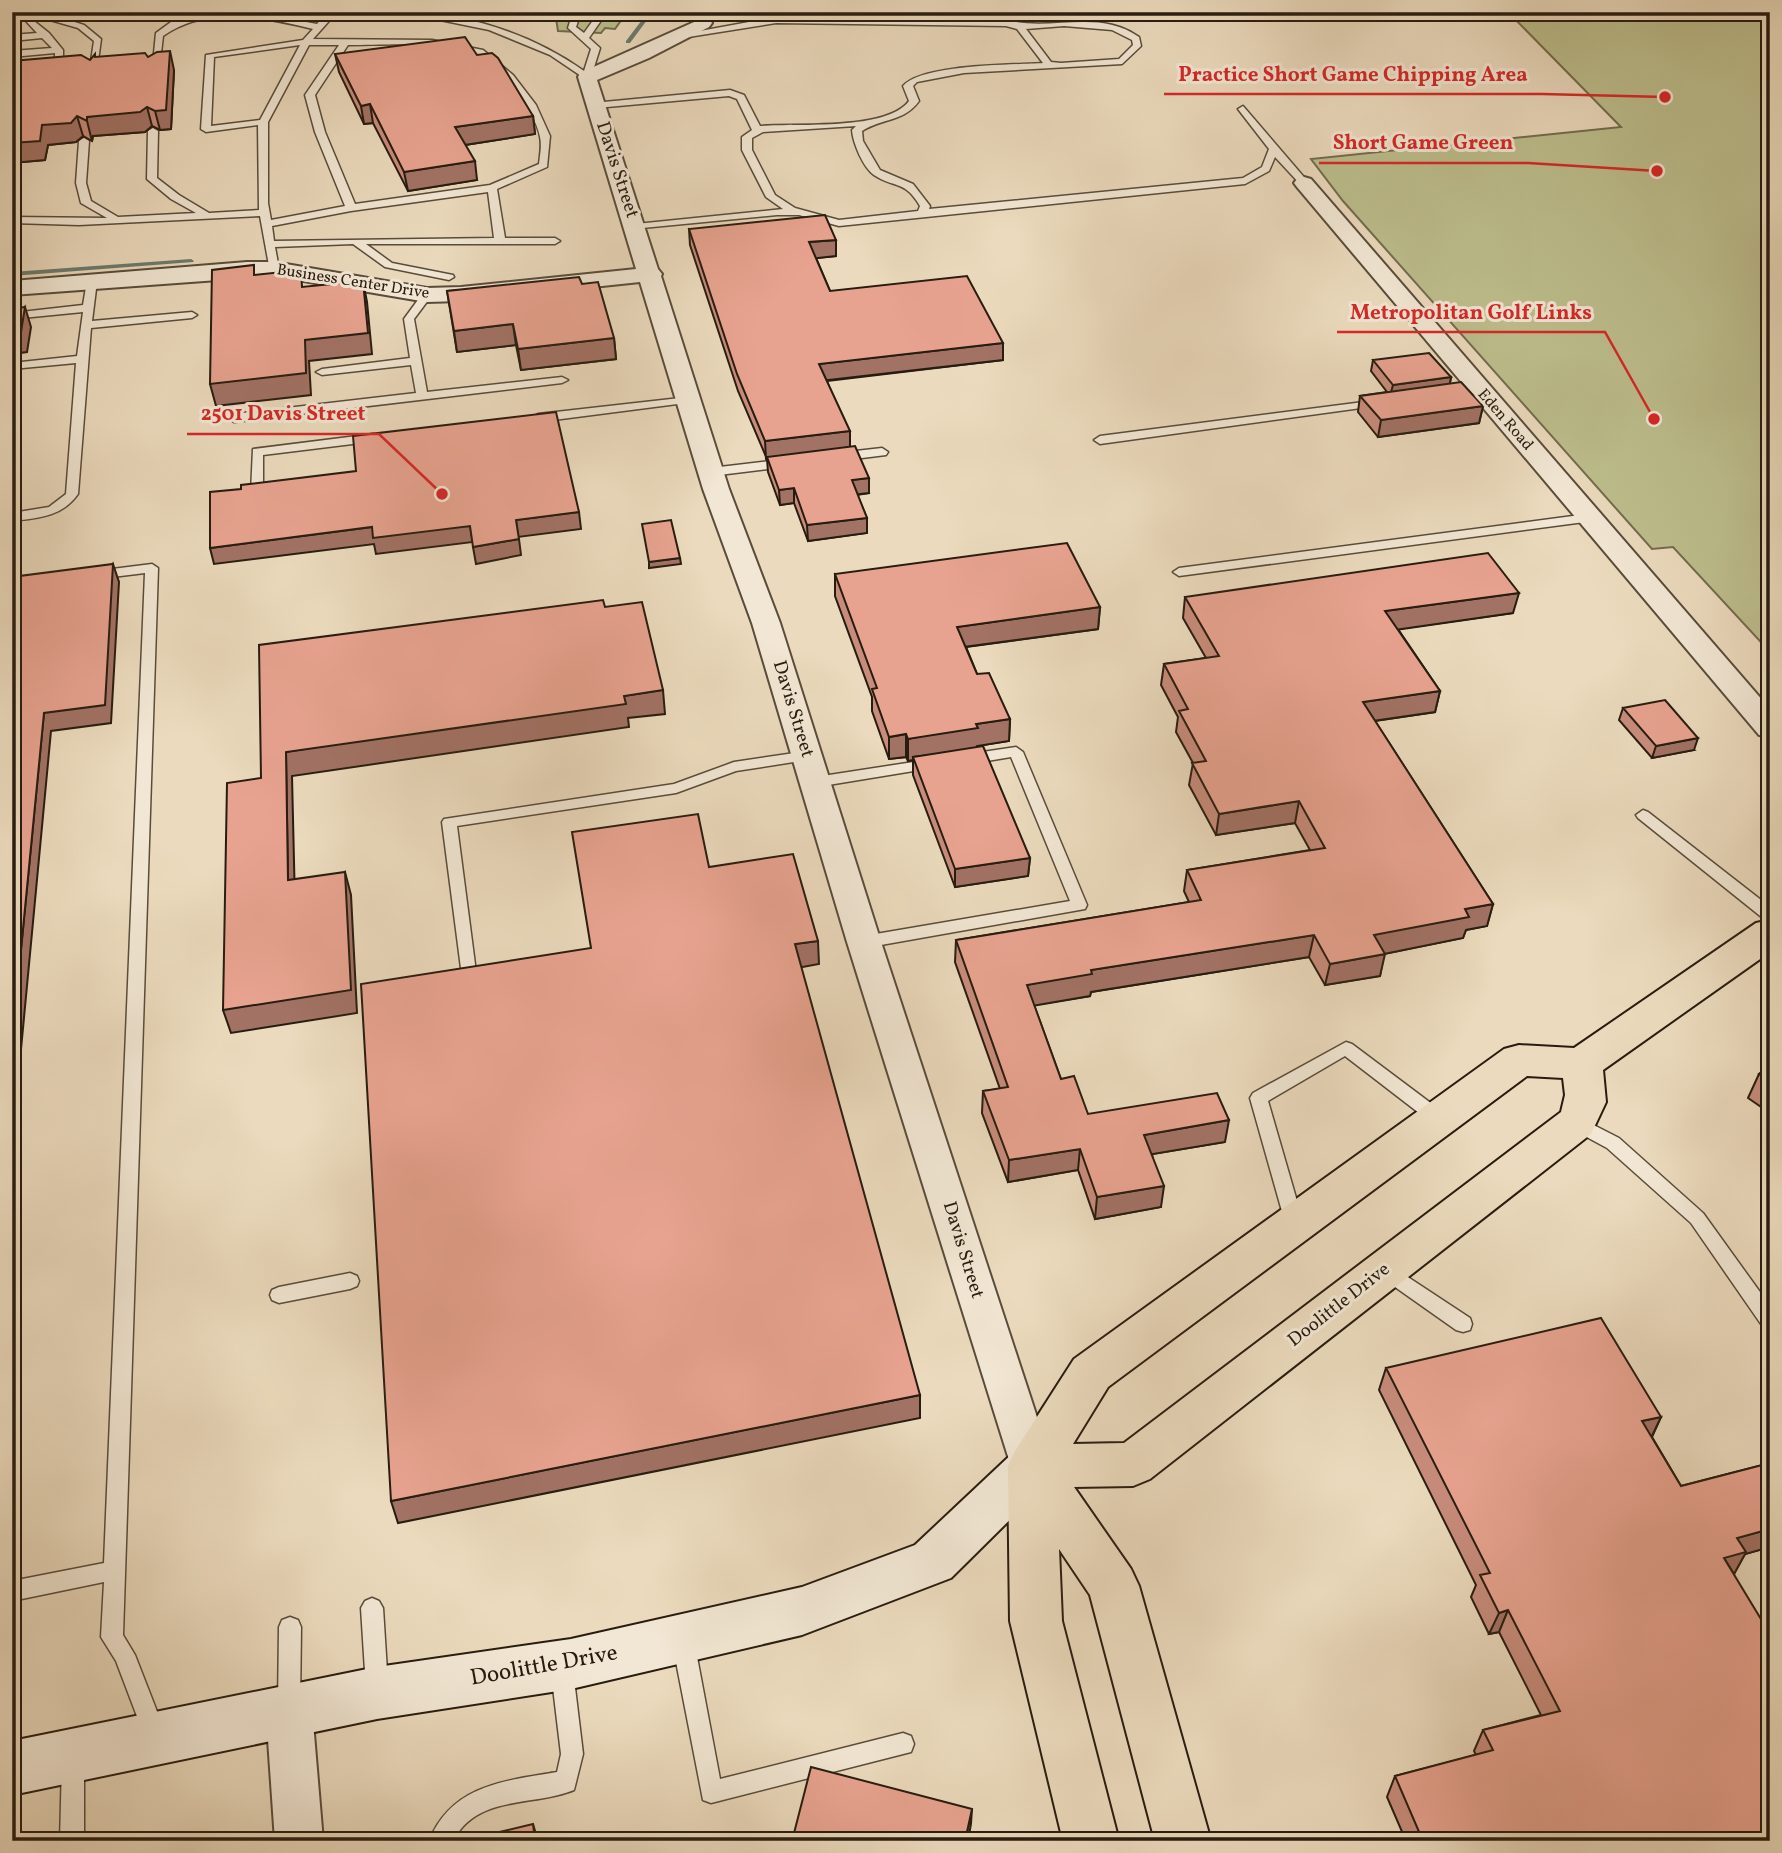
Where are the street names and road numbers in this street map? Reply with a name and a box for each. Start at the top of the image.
street label: Davis Street [589,118,645,222]
street label: Business Center Drive [275,259,431,305]
street label: Eden Road [1472,384,1538,456]
street label: Davis Street [766,657,820,761]
street label: Davis Street [936,1198,990,1302]
street label: Doolittle Drive [1282,1257,1396,1353]
street label: Doolittle Drive [468,1637,620,1695]

